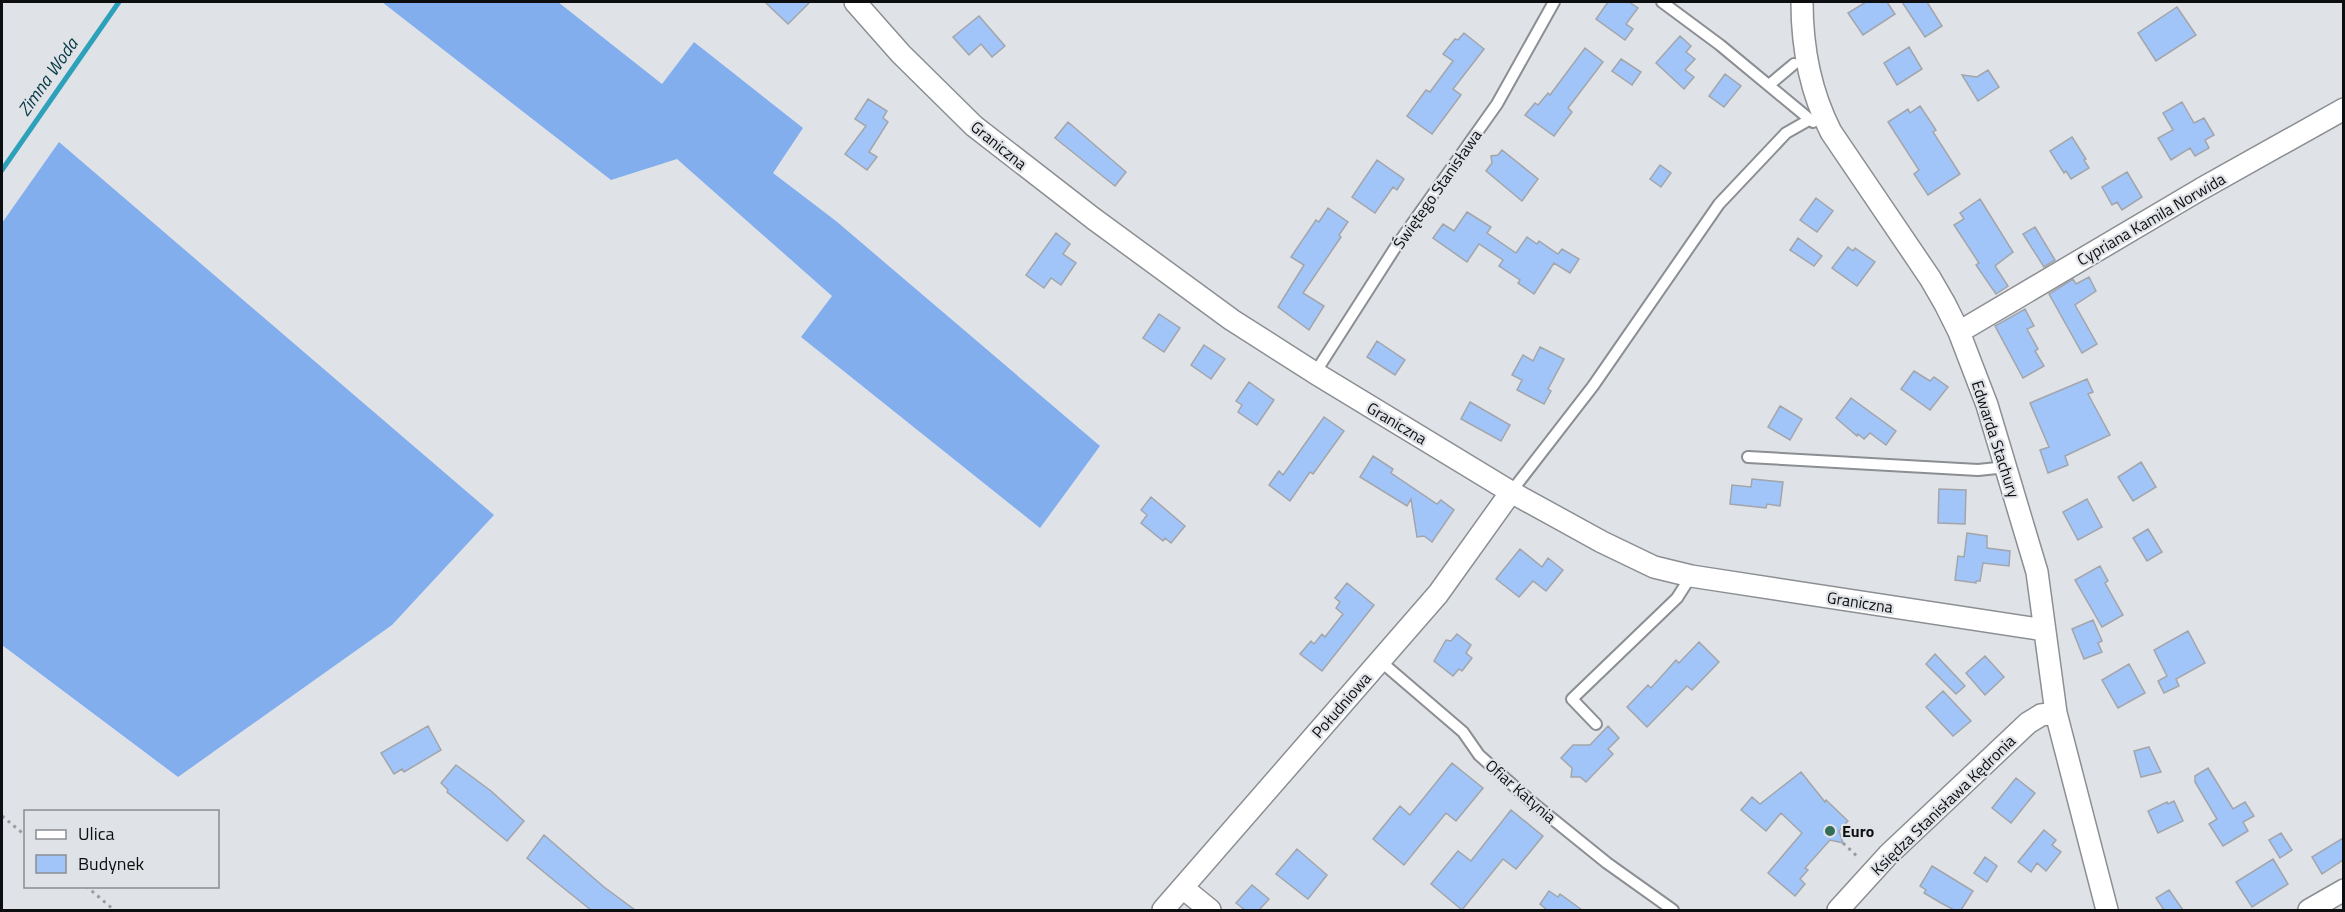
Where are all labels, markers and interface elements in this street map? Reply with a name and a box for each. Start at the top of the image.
water label: Zimna Woda [11,31,85,121]
street label: Graniczna [966,115,1032,175]
street label: Świętego Stanisława [1387,124,1487,254]
street label: Cypriana Kamila Norwida [2072,167,2230,271]
street label: Edwarda Stachury [1966,377,2026,501]
street label: Graniczna [1362,396,1432,450]
street label: Graniczna [1825,585,1895,619]
street label: Południowa [1306,667,1376,743]
street label: Księdza Stanisława Kędronia [1865,729,2021,881]
street label: Ofiar Katynia [1480,753,1562,829]
legend [24,810,219,888]
place label: Euro [1842,819,1874,843]
text: Ulica [78,820,115,847]
marker: Euro [1823,824,1837,838]
text: Budynek [78,850,145,877]

